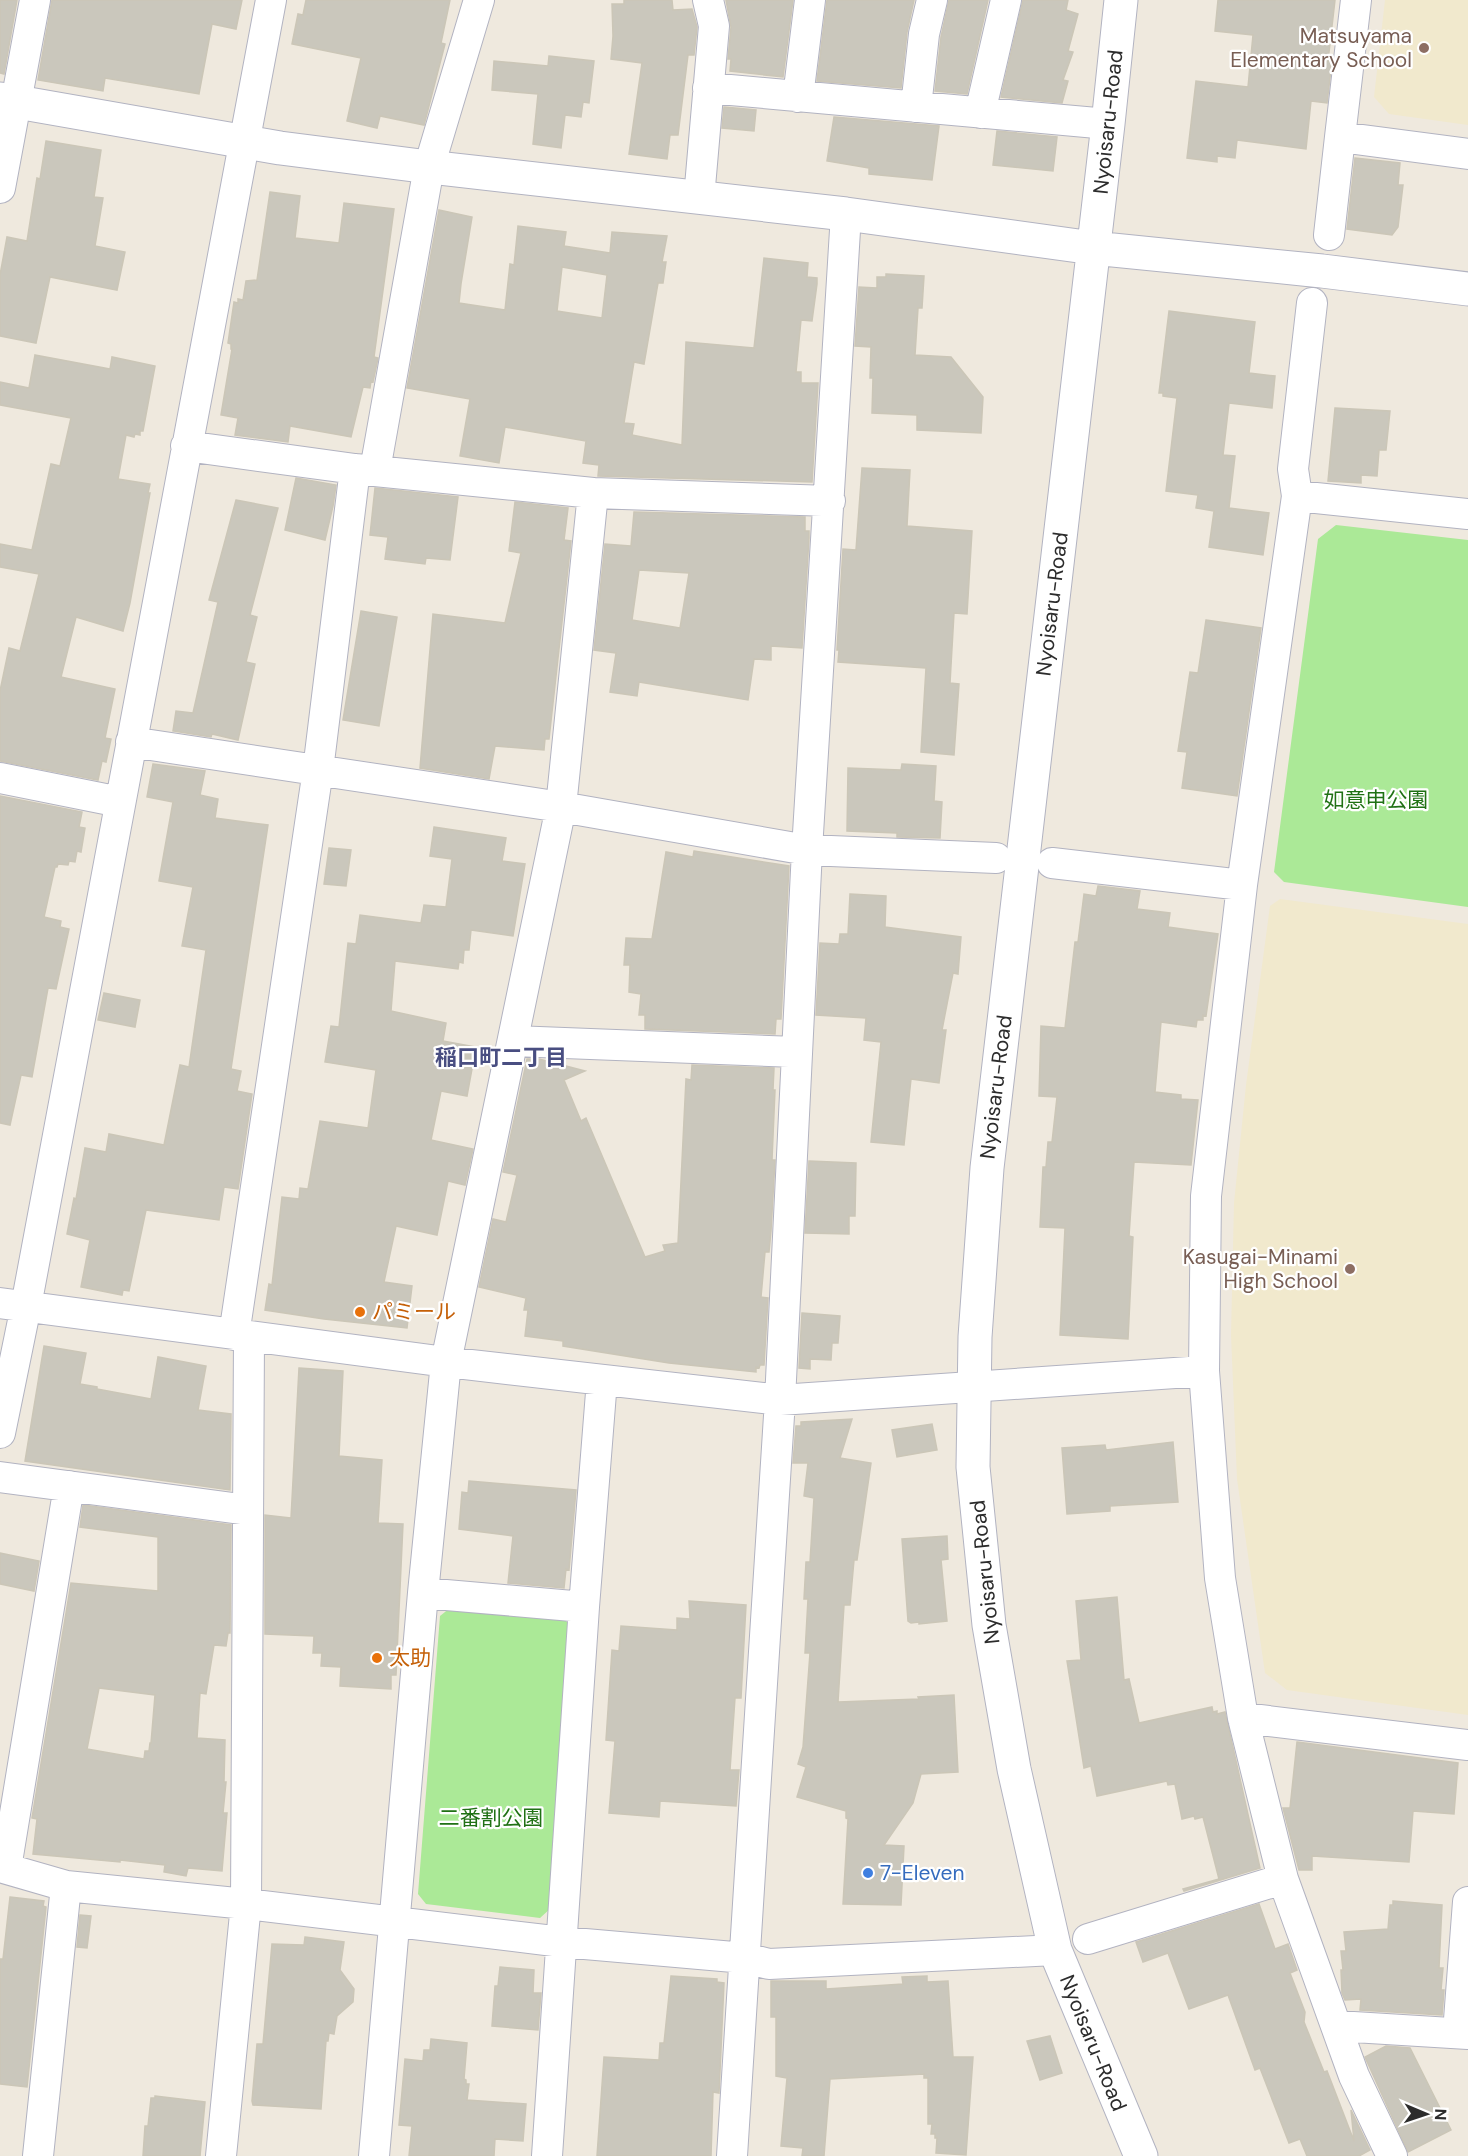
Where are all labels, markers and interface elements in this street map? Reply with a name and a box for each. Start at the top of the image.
place label: Matsuyama Elementary School [1230,22,1412,74]
marker: Matsuyama Elementary School [1417,41,1431,55]
street label: Nyoisaru-Road [1087,49,1129,195]
street label: Nyoisaru-Road [1029,530,1075,678]
park label: 如意申公園 [1324,786,1429,814]
street label: Nyoisaru-Road [973,1013,1019,1161]
district label: 稲口町二丁目 [435,1043,567,1072]
place label: Kasugai-Minami High School [1183,1243,1338,1295]
marker: Kasugai-Minami High School [1343,1262,1357,1276]
place label: パミール [372,1298,456,1326]
marker: パミール [353,1305,367,1319]
street label: Nyoisaru-Road [964,1499,1006,1645]
place label: 太助 [389,1644,431,1672]
marker: 太助 [370,1651,384,1665]
park label: 二番割公園 [439,1804,544,1832]
place label: 7-Eleven [880,1859,964,1887]
marker: 7-Eleven [861,1866,875,1880]
street label: Nyoisaru-Road [1053,1971,1133,2115]
north arrow [1396,2084,1456,2144]
text: N [1430,2108,1451,2121]

